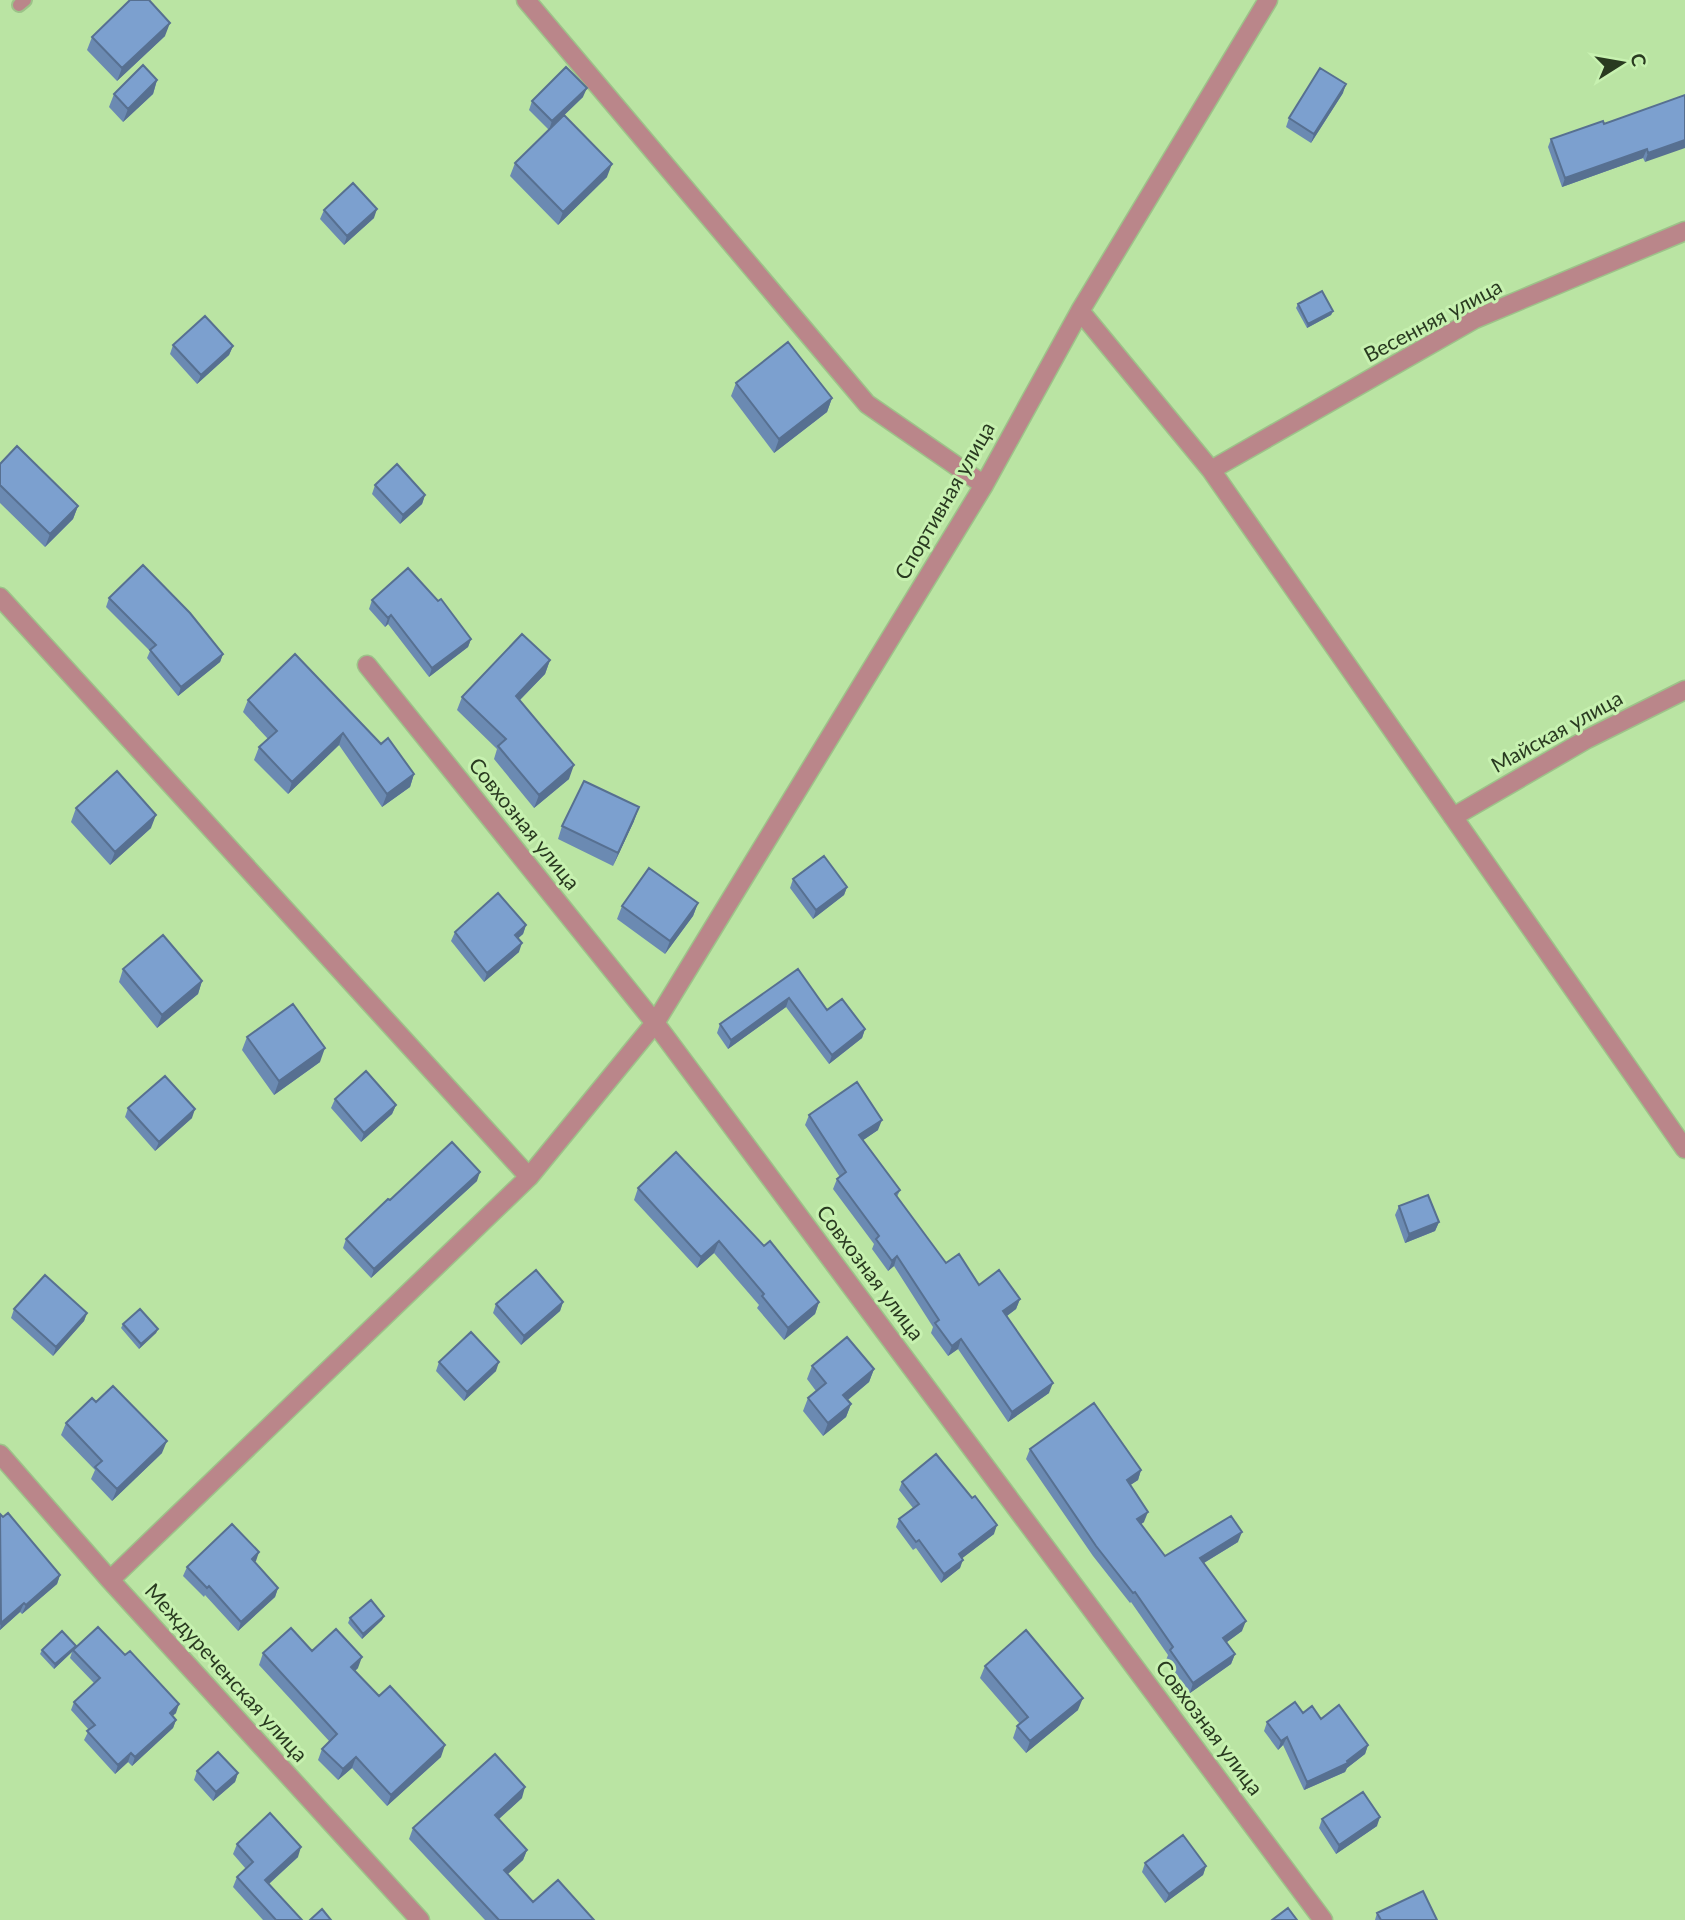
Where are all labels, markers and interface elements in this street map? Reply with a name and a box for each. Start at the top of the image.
north arrow [1587,28,1657,98]
text: С [1627,51,1652,68]
street label: Весенняя улица [1359,273,1506,367]
street label: Спортивная улица [888,417,999,583]
street label: Майская улица [1486,684,1626,777]
street label: Совхозная улица [464,752,586,894]
street label: Совхозная улица [812,1200,930,1344]
street label: Междуреченская улица [141,1578,314,1766]
street label: Совхозная улица [1151,1655,1269,1799]

